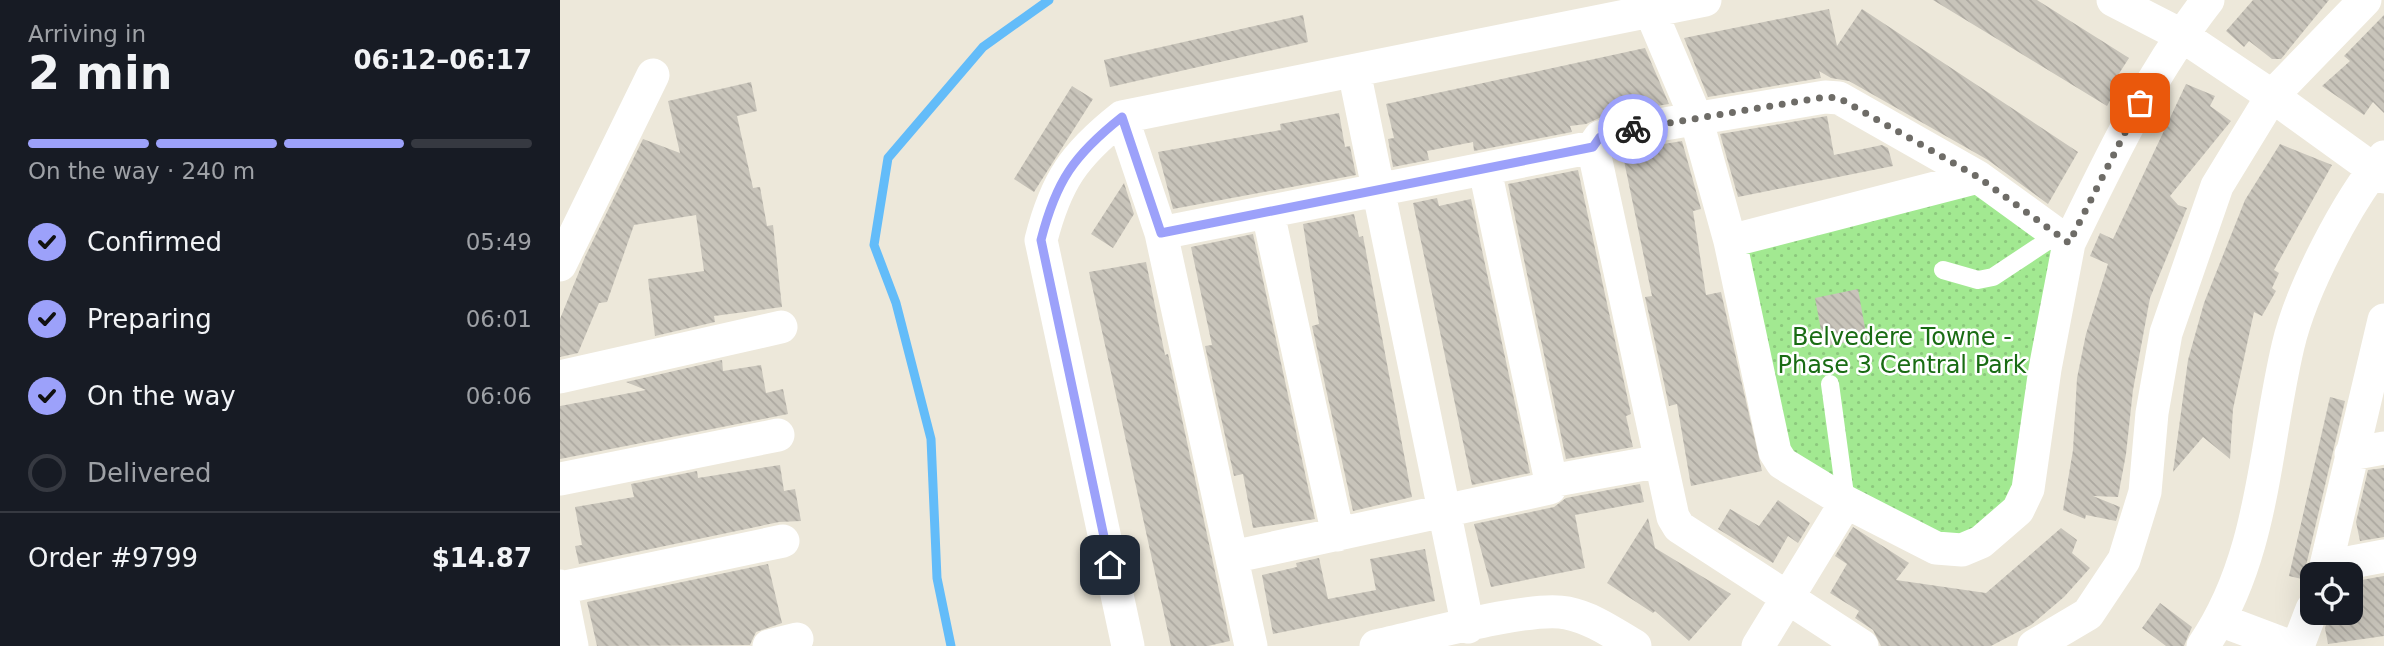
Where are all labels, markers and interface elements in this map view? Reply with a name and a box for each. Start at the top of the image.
text: Arriving in [28,21,146,47]
text: 06:12–06:17 [353,45,532,75]
text: 2 min [28,46,172,100]
pin [2110,73,2170,133]
icon: bag [2121,84,2159,122]
courier [1598,94,1668,164]
icon: bike [1614,110,1652,148]
text: On the way · 240 m [28,158,255,184]
icon: check [28,223,66,261]
text: Confirmed [87,227,222,257]
text: 05:49 [466,229,532,255]
icon: check [28,300,66,338]
text: Preparing [87,304,212,334]
text: 06:01 [466,306,532,332]
park label: Belvedere Towne - Phase 3 Central Park [1777,323,2027,379]
icon: check [28,377,66,415]
text: On the way [87,381,236,411]
text: 06:06 [466,383,532,409]
text: Delivered [87,458,211,488]
pin [1080,535,1140,595]
text: Order #9799 [28,543,198,573]
text: $14.87 [432,543,532,573]
icon: home [1091,546,1129,584]
map controls [2300,562,2363,625]
button: locate [2300,562,2363,625]

